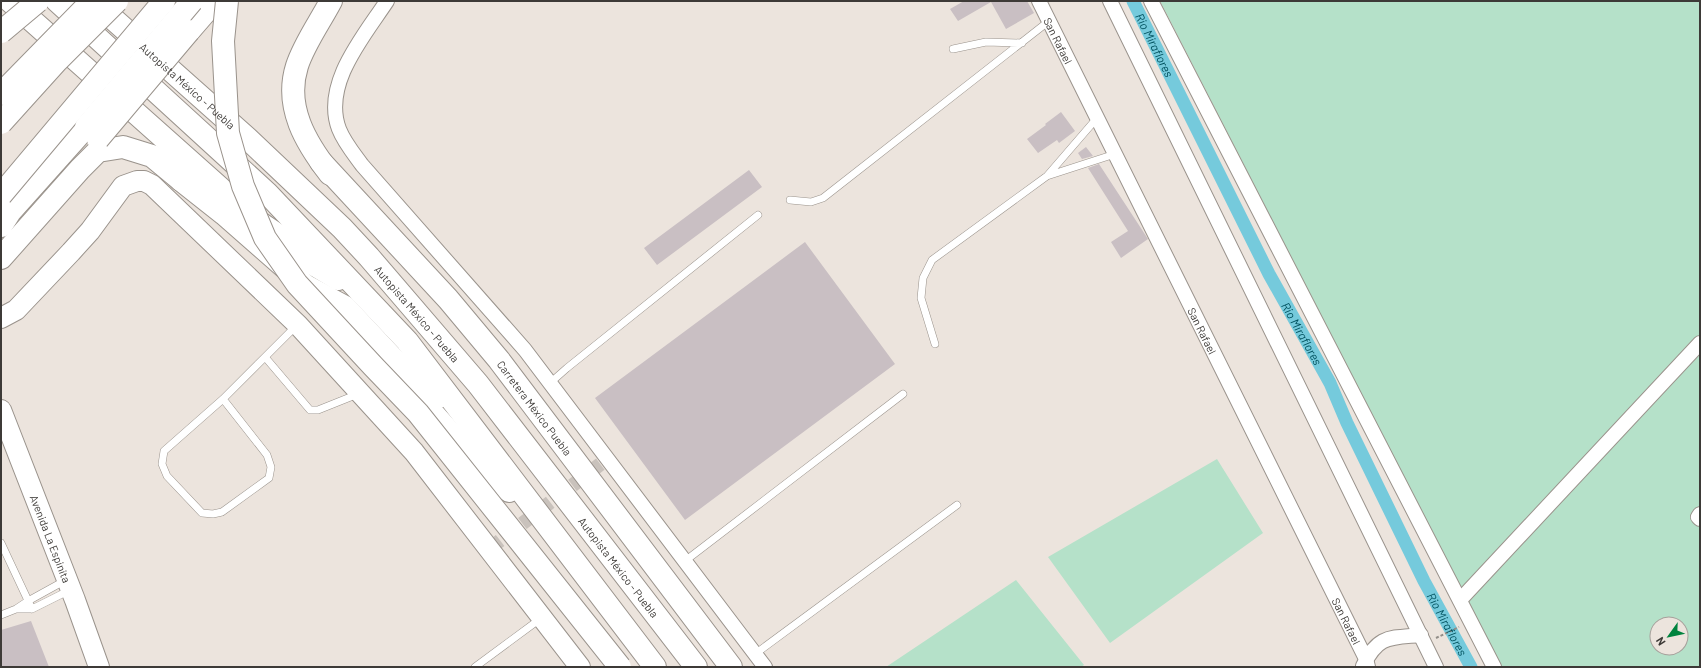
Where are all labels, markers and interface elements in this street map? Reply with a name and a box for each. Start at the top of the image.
water label: Rio Miraflores [1133,11,1177,80]
street label: San Rafael [1042,15,1076,66]
street label: Autopista México - Puebla [138,40,238,131]
street label: Autopista México - Puebla [372,263,462,364]
water label: Rio Miraflores [1279,300,1326,367]
street label: San Rafael [1186,305,1220,356]
street label: Carretera México Puebla [495,358,575,458]
street label: Avenida La Espinita [28,493,74,584]
street label: Autopista México - Puebla [576,514,662,620]
water label: Rio Miraflores [1425,590,1470,658]
street label: San Rafael [1330,595,1364,646]
north arrow [1649,616,1689,656]
text: N [1653,635,1668,648]

